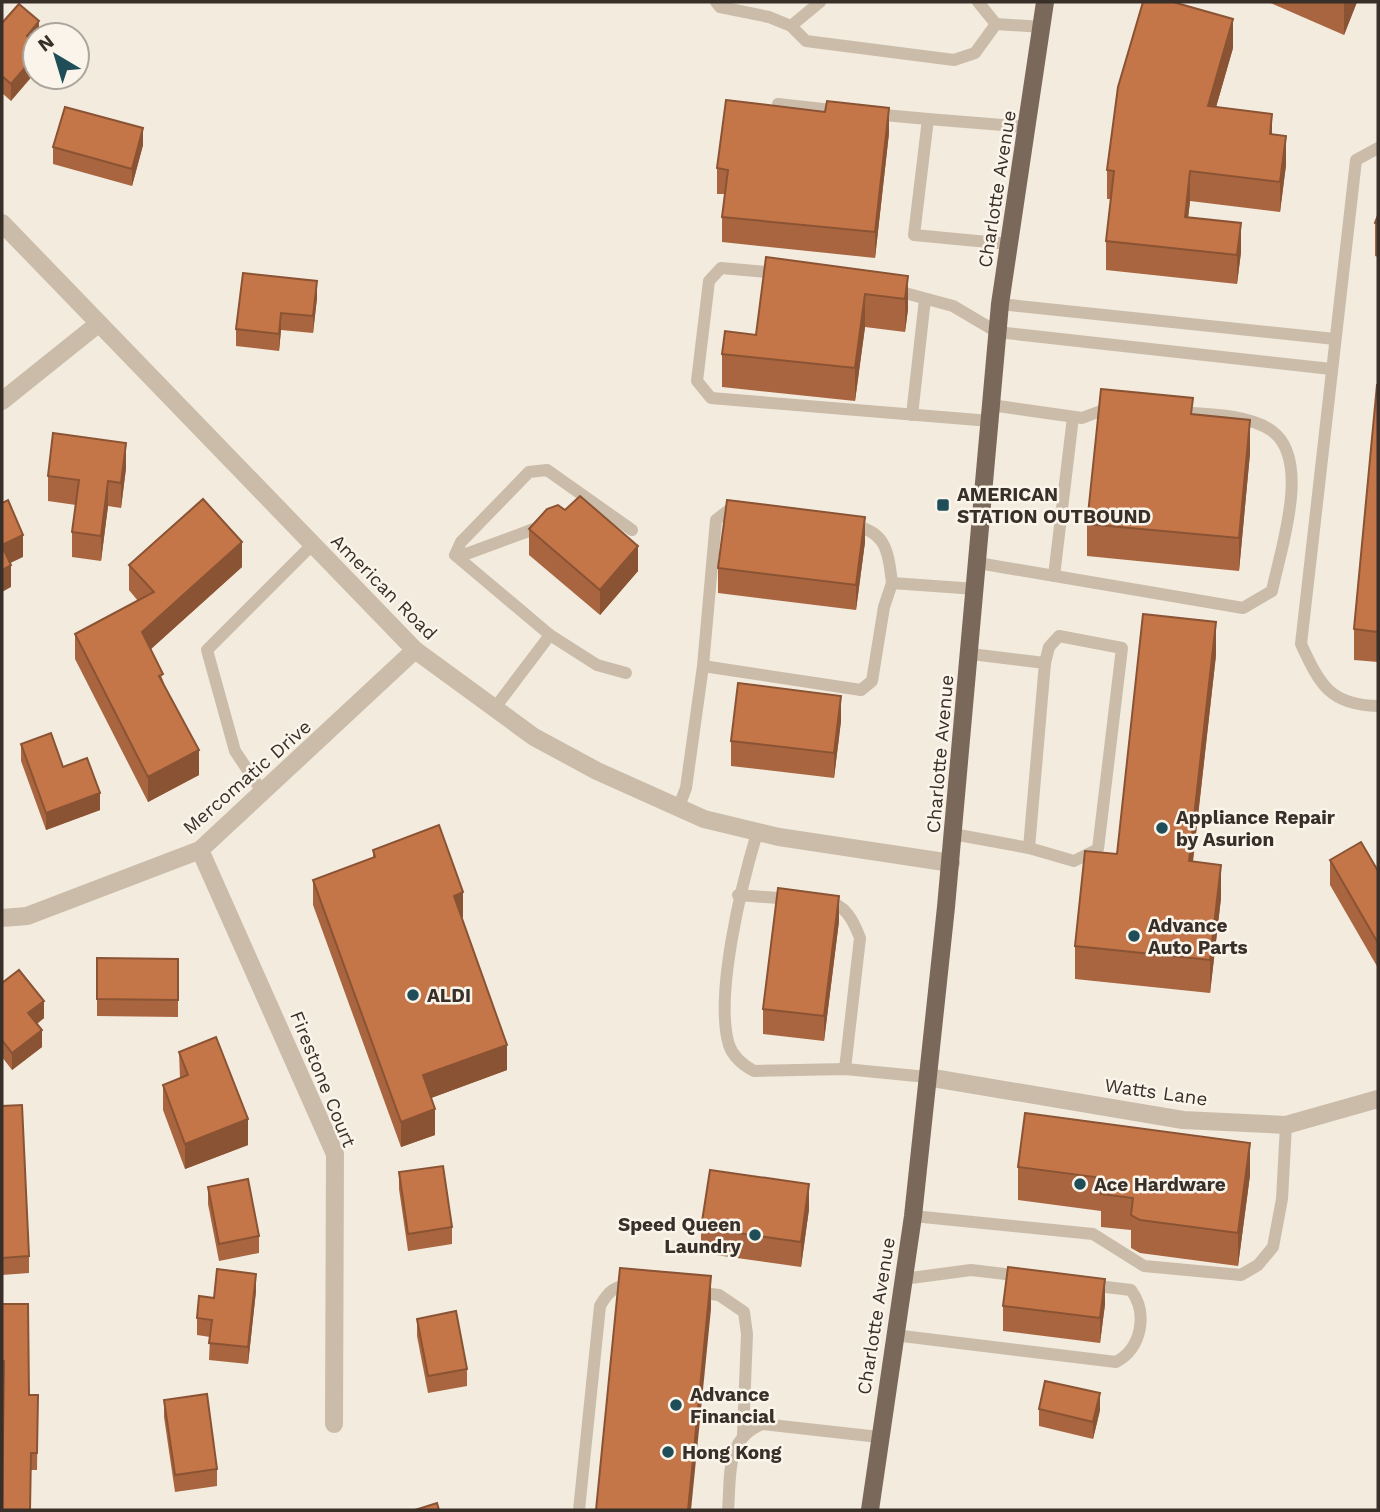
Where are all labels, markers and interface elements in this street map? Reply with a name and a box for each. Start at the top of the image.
north arrow [21,21,91,91]
text: N [33,30,58,56]
street label: Charlotte Avenue [973,109,1021,269]
place label: AMERICAN STATION OUTBOUND [957,483,1151,528]
marker: AMERICAN STATION OUTBOUND [935,497,951,513]
street label: American Road [326,529,442,645]
street label: Charlotte Avenue [922,674,958,834]
street label: Mercomatic Drive [178,715,316,839]
place label: Appliance Repair by Asurion [1176,806,1336,851]
marker: Appliance Repair by Asurion [1154,820,1170,836]
place label: Advance Auto Parts [1148,914,1248,959]
marker: Advance Auto Parts [1126,928,1142,944]
place label: ALDI [427,984,471,1007]
marker: ALDI [405,987,421,1003]
street label: Firestone Court [285,1008,361,1151]
street label: Watts Lane [1103,1073,1209,1111]
place label: Ace Hardware [1094,1173,1226,1196]
marker: Ace Hardware [1072,1176,1088,1192]
place label: Speed Queen Laundry [618,1213,741,1258]
marker: Speed Queen Laundry [747,1227,763,1243]
street label: Charlotte Avenue [852,1236,900,1396]
place label: Advance Financial [690,1383,776,1428]
marker: Advance Financial [668,1397,684,1413]
place label: Hong Kong [682,1441,782,1464]
marker: Hong Kong [660,1444,676,1460]

